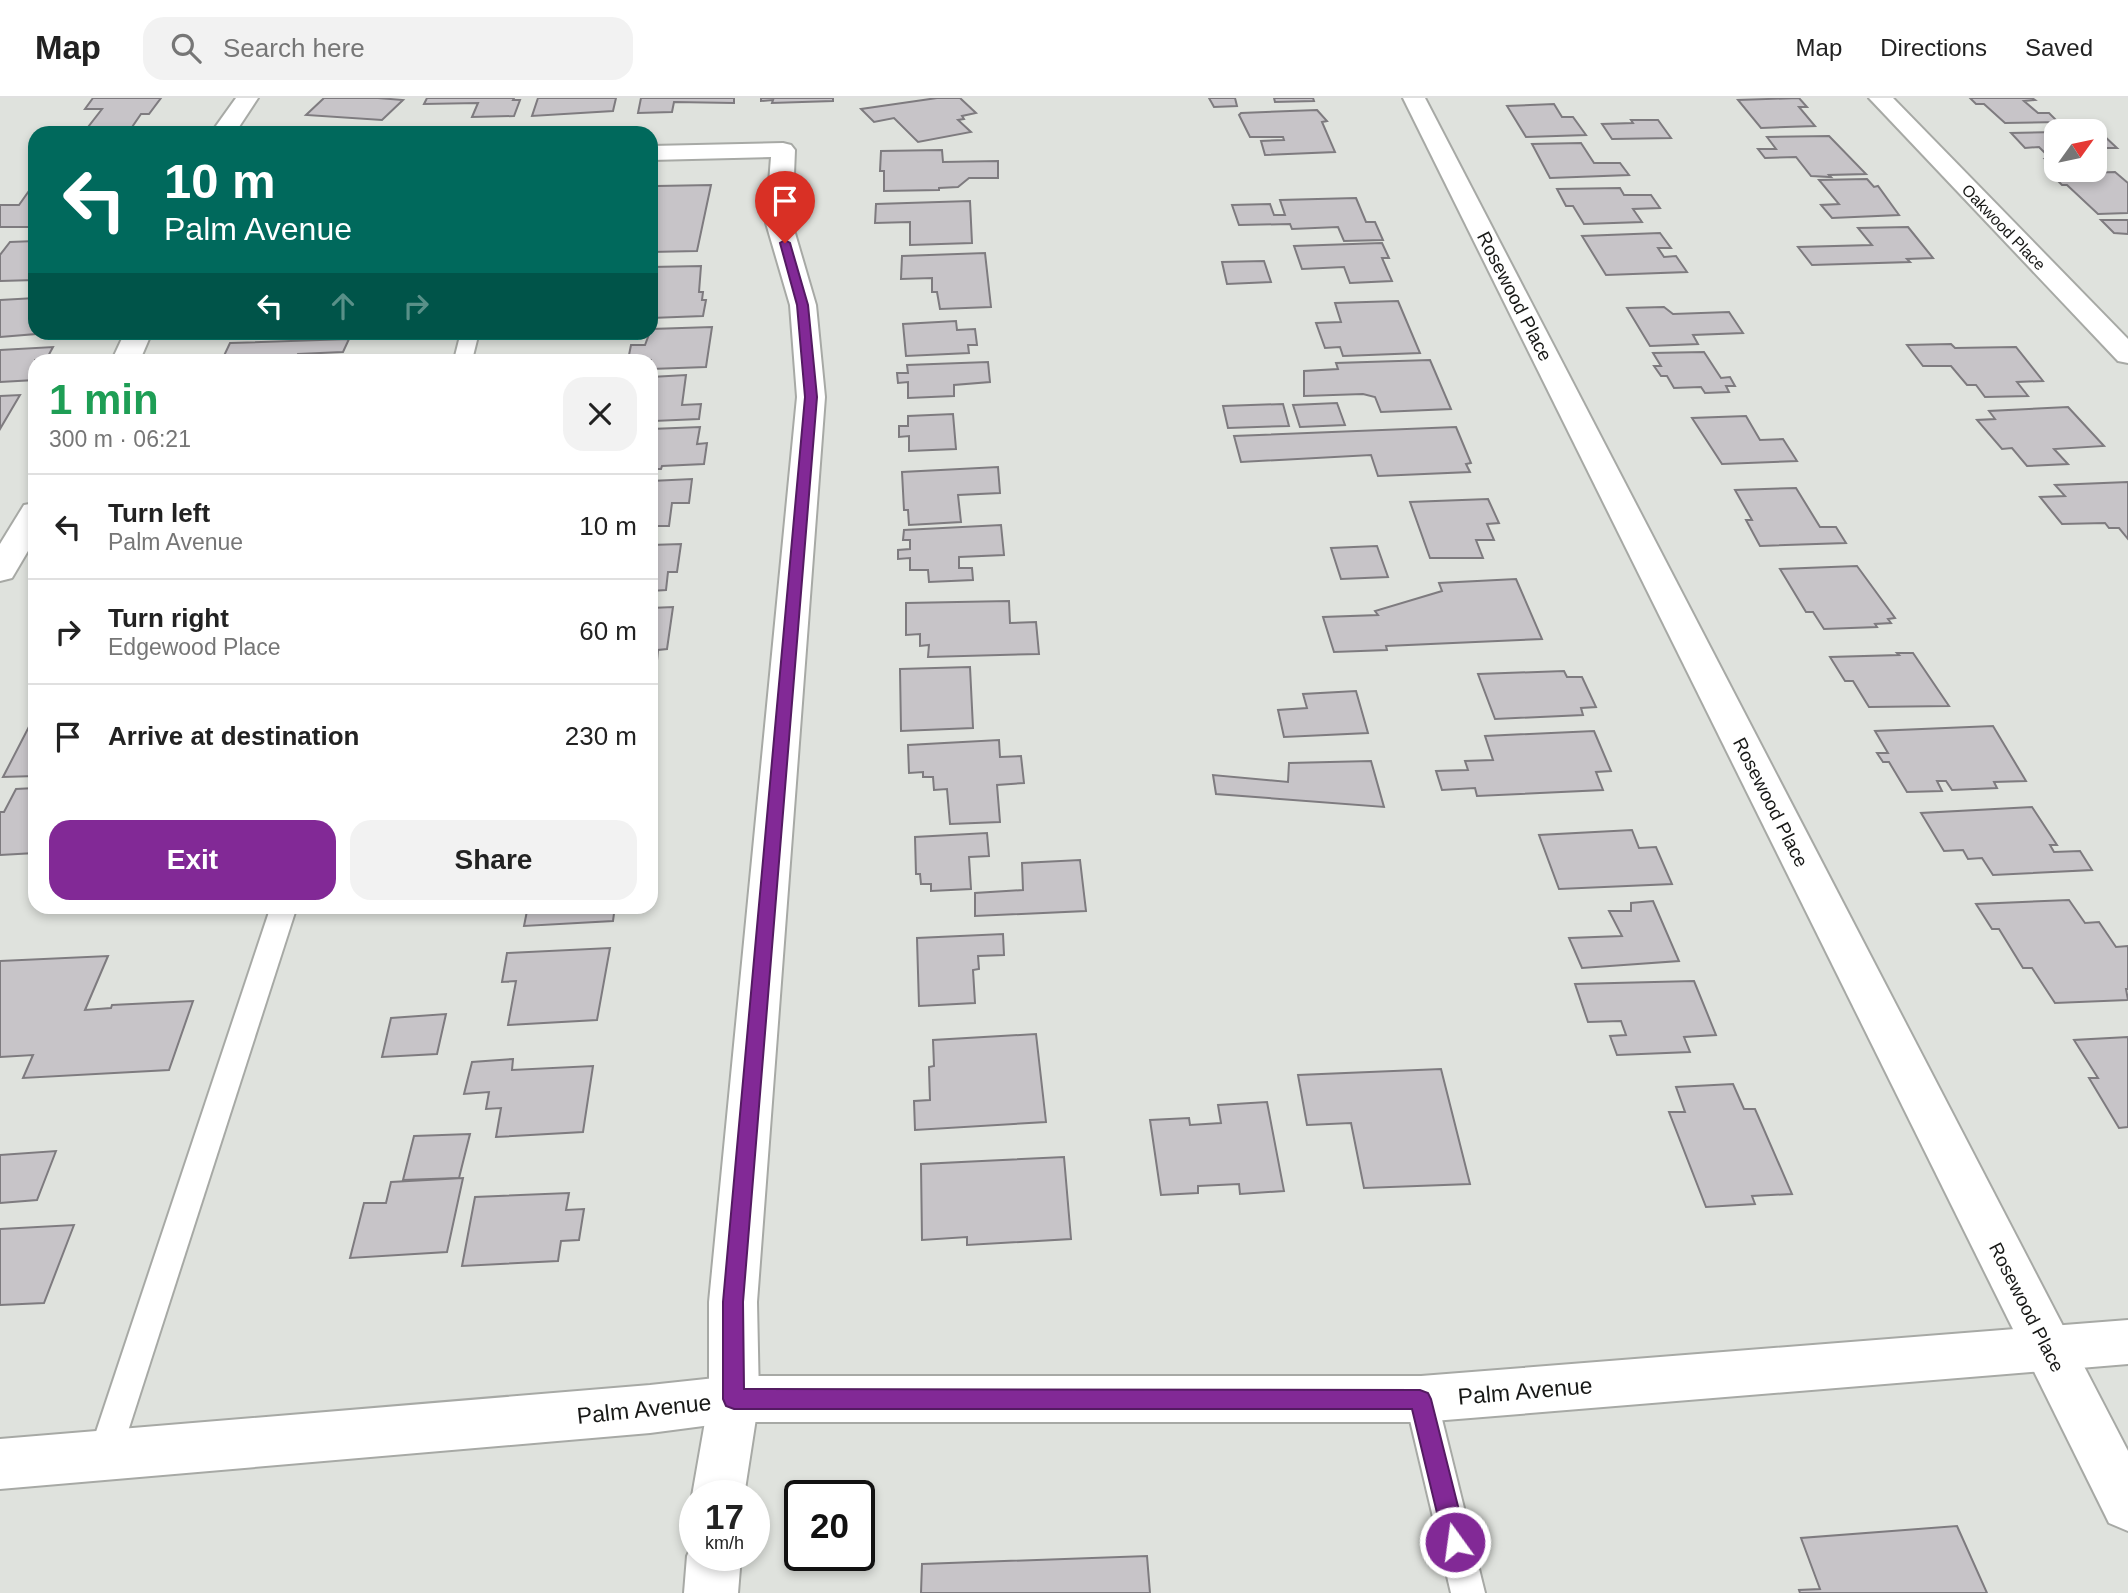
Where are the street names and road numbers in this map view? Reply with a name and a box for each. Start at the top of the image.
street label: Oakwood Place [1959,181,2049,274]
street label: Rosewood Place [1473,228,1556,365]
street label: Rosewood Place [1729,734,1812,871]
street label: Rosewood Place [1985,1239,2068,1376]
street label: Palm Avenue [1457,1372,1593,1410]
street label: Palm Avenue [575,1389,713,1429]

